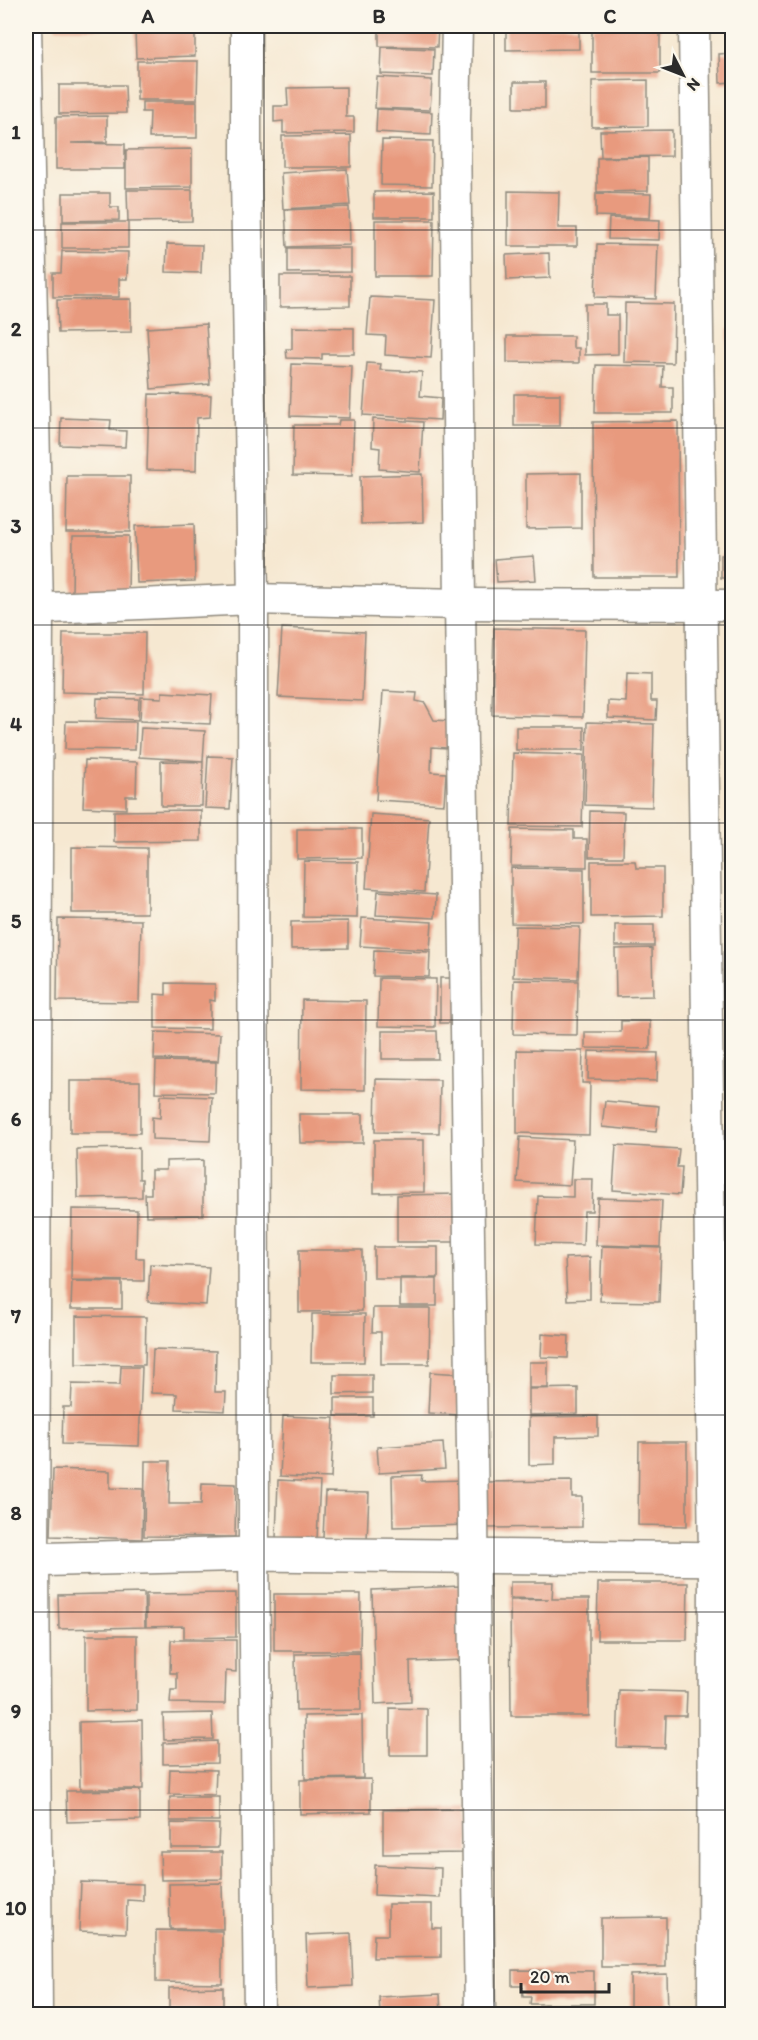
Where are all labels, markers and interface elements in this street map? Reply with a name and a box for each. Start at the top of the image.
text: A [141,4,155,28]
text: B [373,4,386,28]
text: C [604,4,617,28]
north arrow [653,45,713,105]
text: N [683,74,704,95]
text: 1 [11,120,21,144]
text: 2 [11,317,22,341]
text: 3 [11,514,22,538]
text: 4 [10,712,22,736]
text: 5 [11,909,22,933]
text: 6 [11,1107,22,1131]
text: 7 [10,1304,21,1328]
text: 8 [11,1501,22,1525]
text: 9 [11,1699,21,1723]
text: 10 [5,1896,27,1920]
scale bar [521,1956,610,1994]
text: 20 m [530,1966,570,1988]

